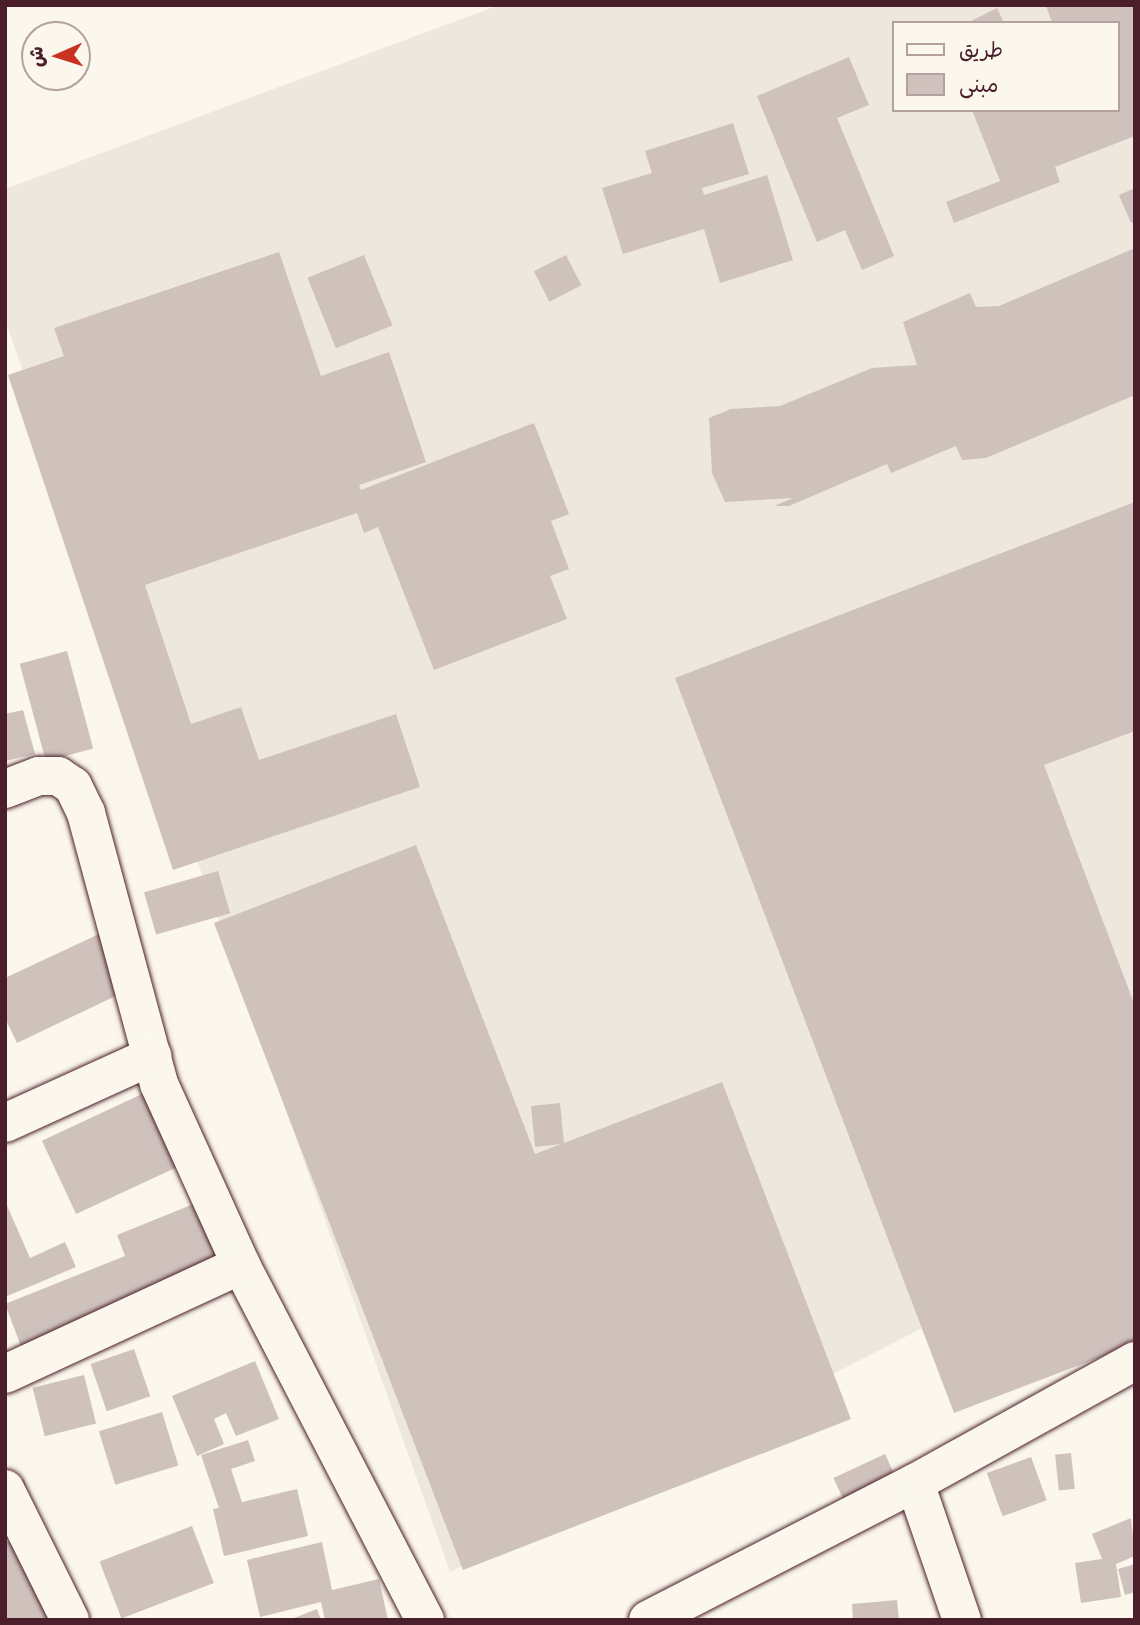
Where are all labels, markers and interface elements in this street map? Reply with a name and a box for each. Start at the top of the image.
north arrow [21,21,91,91]
legend [892,21,1119,112]
text: طريق [959,31,1003,69]
text: ش [20,46,54,68]
text: مبنى [959,66,998,104]

